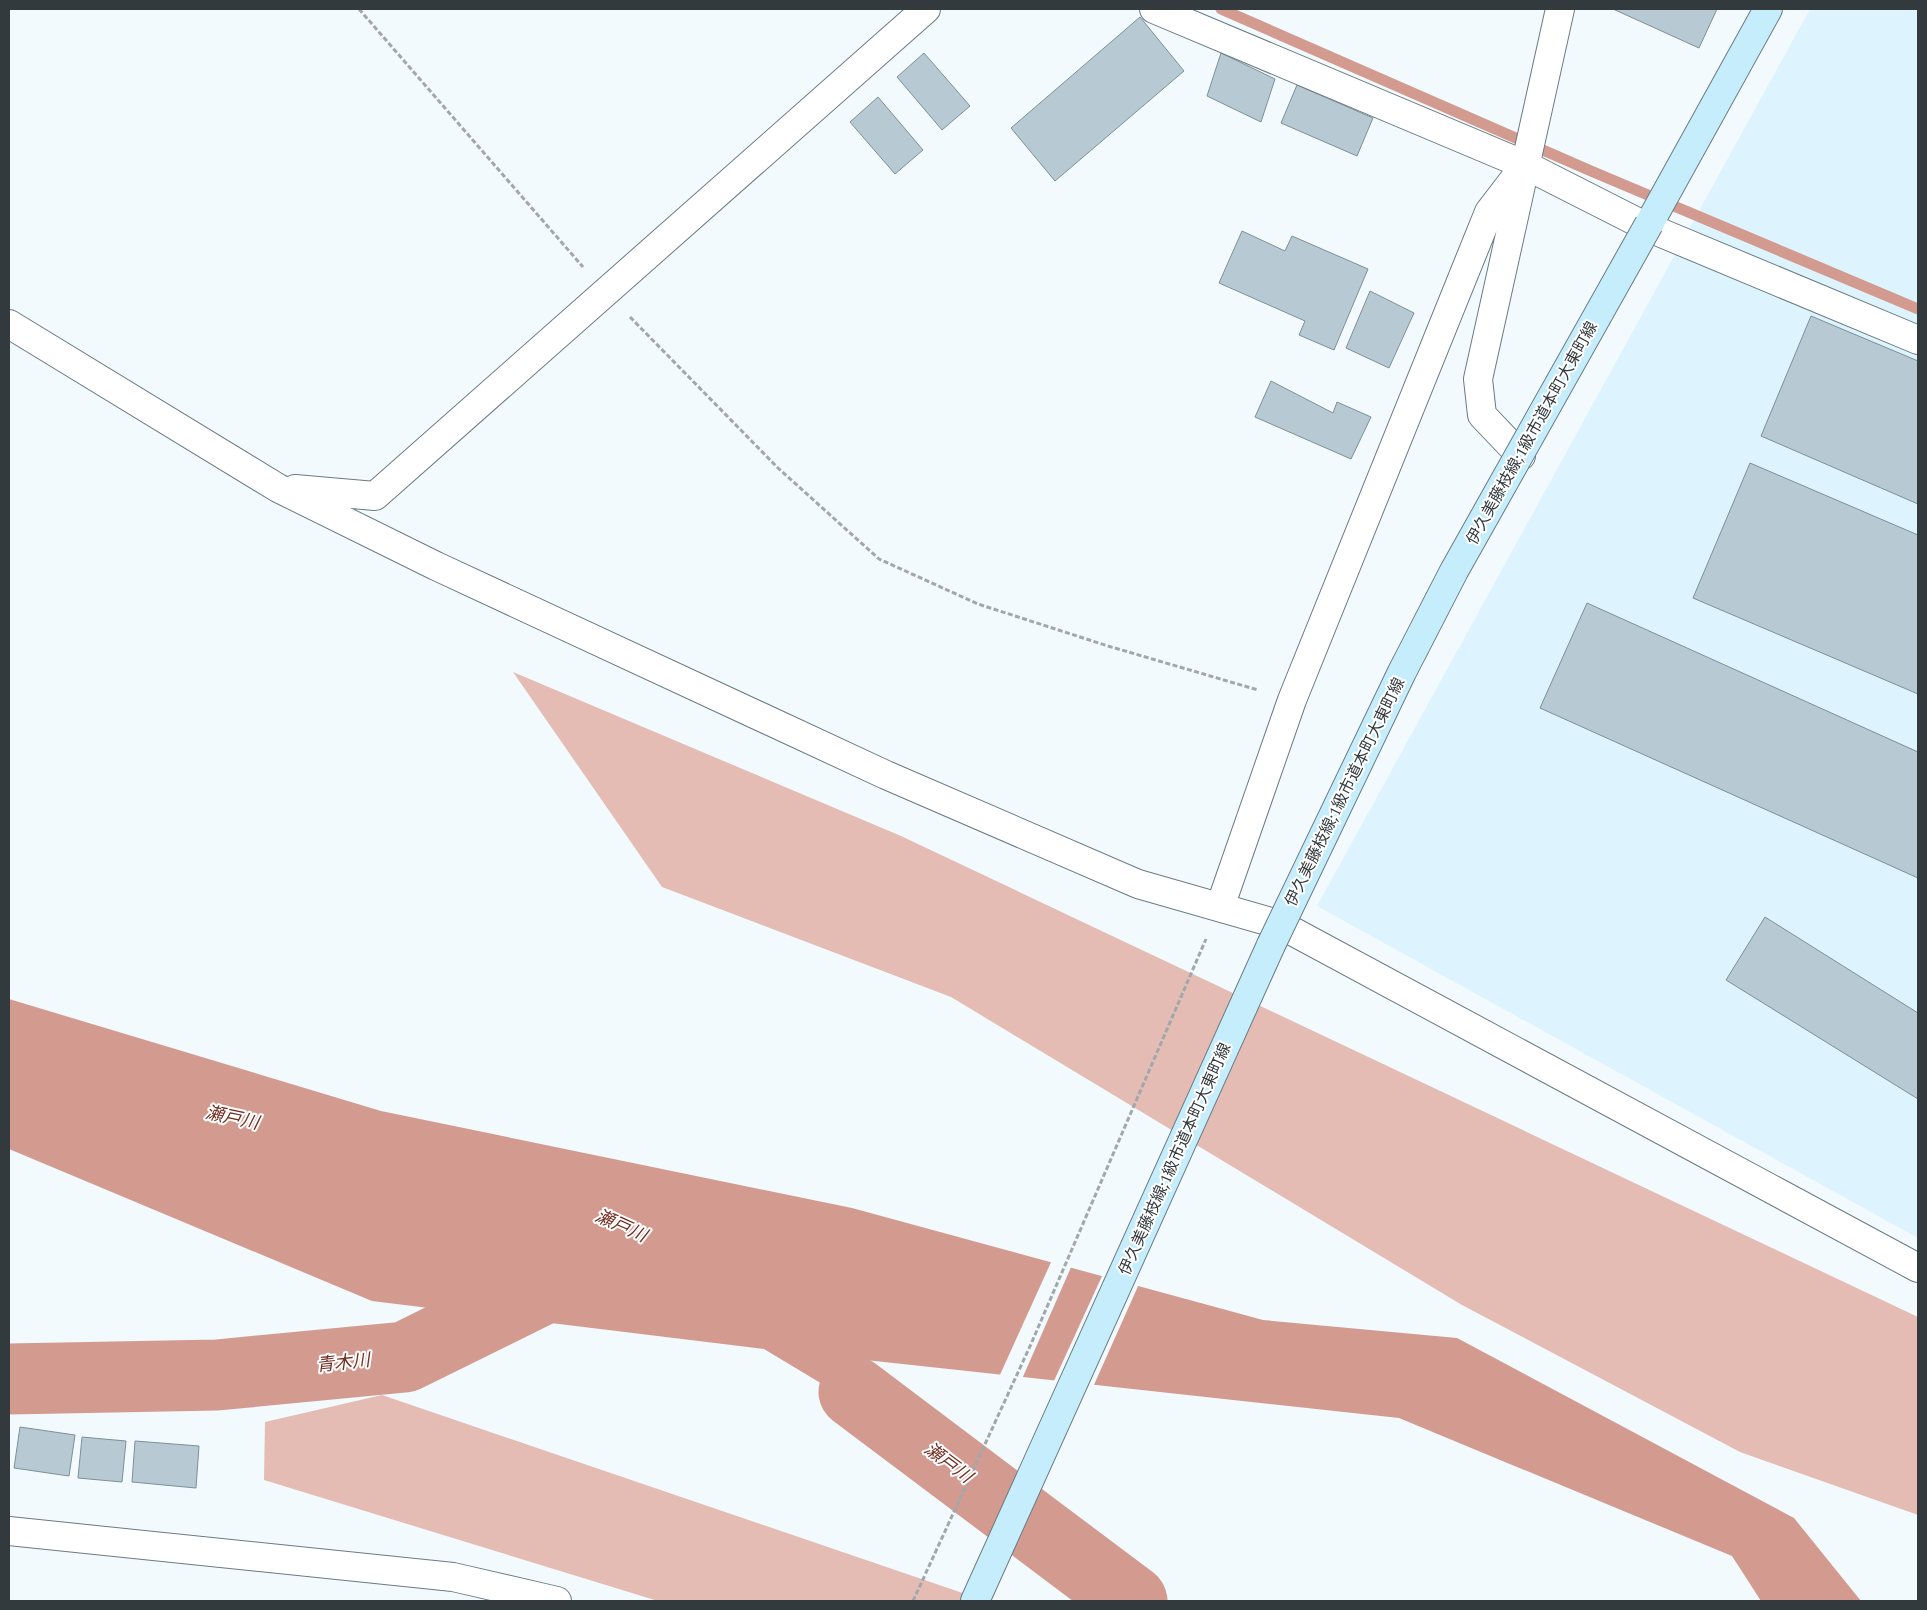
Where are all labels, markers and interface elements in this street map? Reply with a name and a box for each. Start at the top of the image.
street label: 伊久美藤枝線;1級市道本町大東町線 [1460,317,1604,549]
street label: 伊久美藤枝線;1級市道本町大東町線 [1279,673,1411,911]
street label: 伊久美藤枝線;1級市道本町大東町線 [1113,1039,1237,1279]
water label: 瀬戸川 [203,1099,263,1137]
water label: 瀬戸川 [591,1203,653,1250]
water label: 青木川 [315,1347,373,1379]
water label: 瀬戸川 [918,1436,979,1491]

